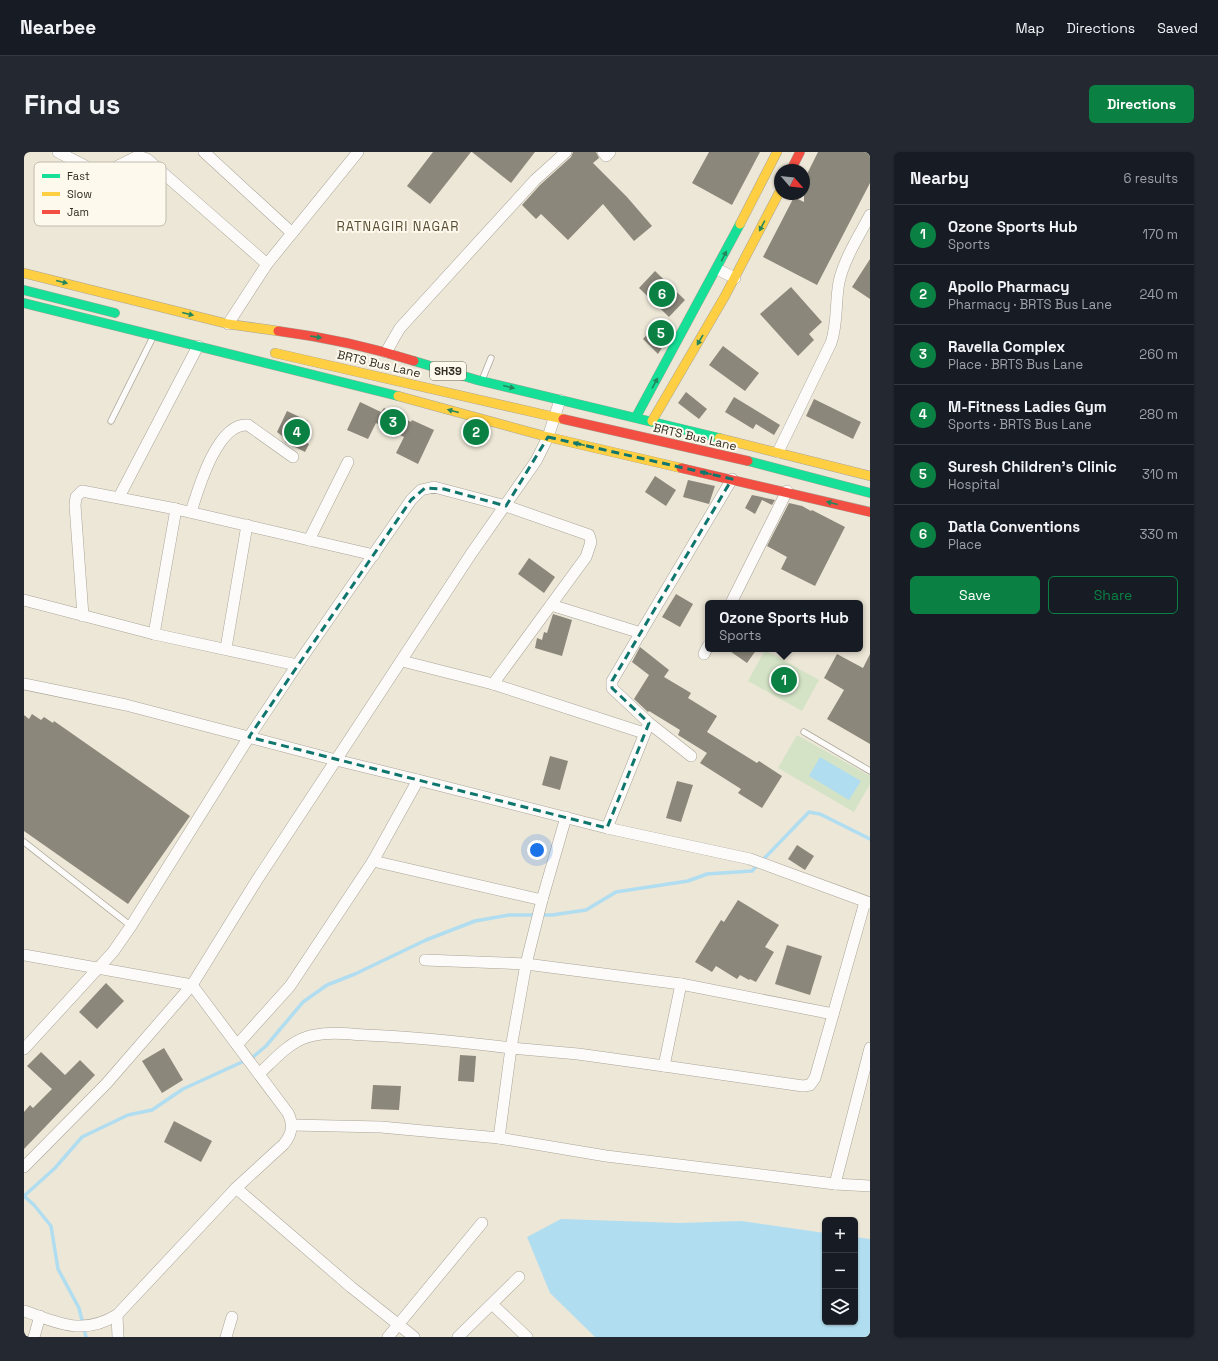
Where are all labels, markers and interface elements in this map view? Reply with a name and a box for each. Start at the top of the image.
text: Nearbee [20,15,96,40]
text: Map [1015,19,1045,37]
text: Directions [1067,19,1135,37]
text: Saved [1157,19,1198,37]
button: Directions [1089,85,1194,123]
text: Find us [24,86,121,122]
legend [34,162,166,226]
north arrow [774,164,810,200]
text: Nearby [910,167,969,189]
text: Fast [67,169,90,183]
text: 6 results [1124,170,1178,187]
text: Slow [67,187,92,201]
text: Jam [67,205,89,219]
text: Ozone Sports Hub [948,217,1078,236]
district label: RATNAGIRI NAGAR [337,218,459,235]
one-way arrow [759,220,765,231]
text: 1 [920,226,926,243]
text: 170 m [1142,226,1178,243]
text: Sports [948,236,990,253]
one-way arrow [720,250,727,262]
text: Apollo Pharmacy [948,277,1070,296]
pin: 6 [649,279,675,309]
one-way arrow [56,280,68,286]
text: 2 [919,286,927,303]
text: 240 m [1140,286,1178,303]
text: Pharmacy · BRTS Bus Lane [948,296,1112,313]
one-way arrow [182,311,194,317]
pin: 5 [648,318,674,348]
one-way arrow [310,334,322,340]
one-way arrow [696,334,703,346]
text: Ravella Complex [948,337,1065,356]
text: 3 [919,346,927,363]
text: 260 m [1139,346,1178,363]
street label: BRTS Bus Lane [336,347,422,381]
text: Place · BRTS Bus Lane [948,356,1083,373]
road number: SH39 [430,362,466,380]
one-way arrow [652,377,658,389]
one-way arrow [503,385,515,391]
text: M-Fitness Ladies Gym [948,397,1107,416]
text: 4 [919,406,927,423]
text: 280 m [1139,406,1178,423]
pin: 3 [380,407,406,437]
one-way arrow [447,408,459,414]
text: Sports · BRTS Bus Lane [948,416,1092,433]
pin: 4 [284,417,310,447]
pin: 2 [463,417,489,447]
street label: BRTS Bus Lane [652,420,738,454]
one-way arrow [573,441,585,447]
text: Suresh Children's Clinic [948,457,1117,476]
text: 5 [919,466,927,483]
text: 310 m [1142,466,1178,483]
one-way arrow [699,469,712,475]
text: Hospital [948,476,1000,493]
one-way arrow [826,499,838,505]
text: Datla Conventions [948,517,1080,536]
text: 6 [919,526,927,543]
text: 330 m [1139,526,1178,543]
text: Place [948,536,982,553]
button: Save [910,576,1040,614]
button: Share [1048,576,1178,614]
popup [705,600,863,652]
text: Ozone Sports Hub [719,608,849,627]
text: Sports [719,627,761,644]
pin: 1 [771,665,797,695]
your location [527,840,547,860]
map controls [822,1217,858,1325]
button: + [822,1217,858,1253]
button: − [822,1253,858,1289]
button: layers [822,1289,858,1325]

